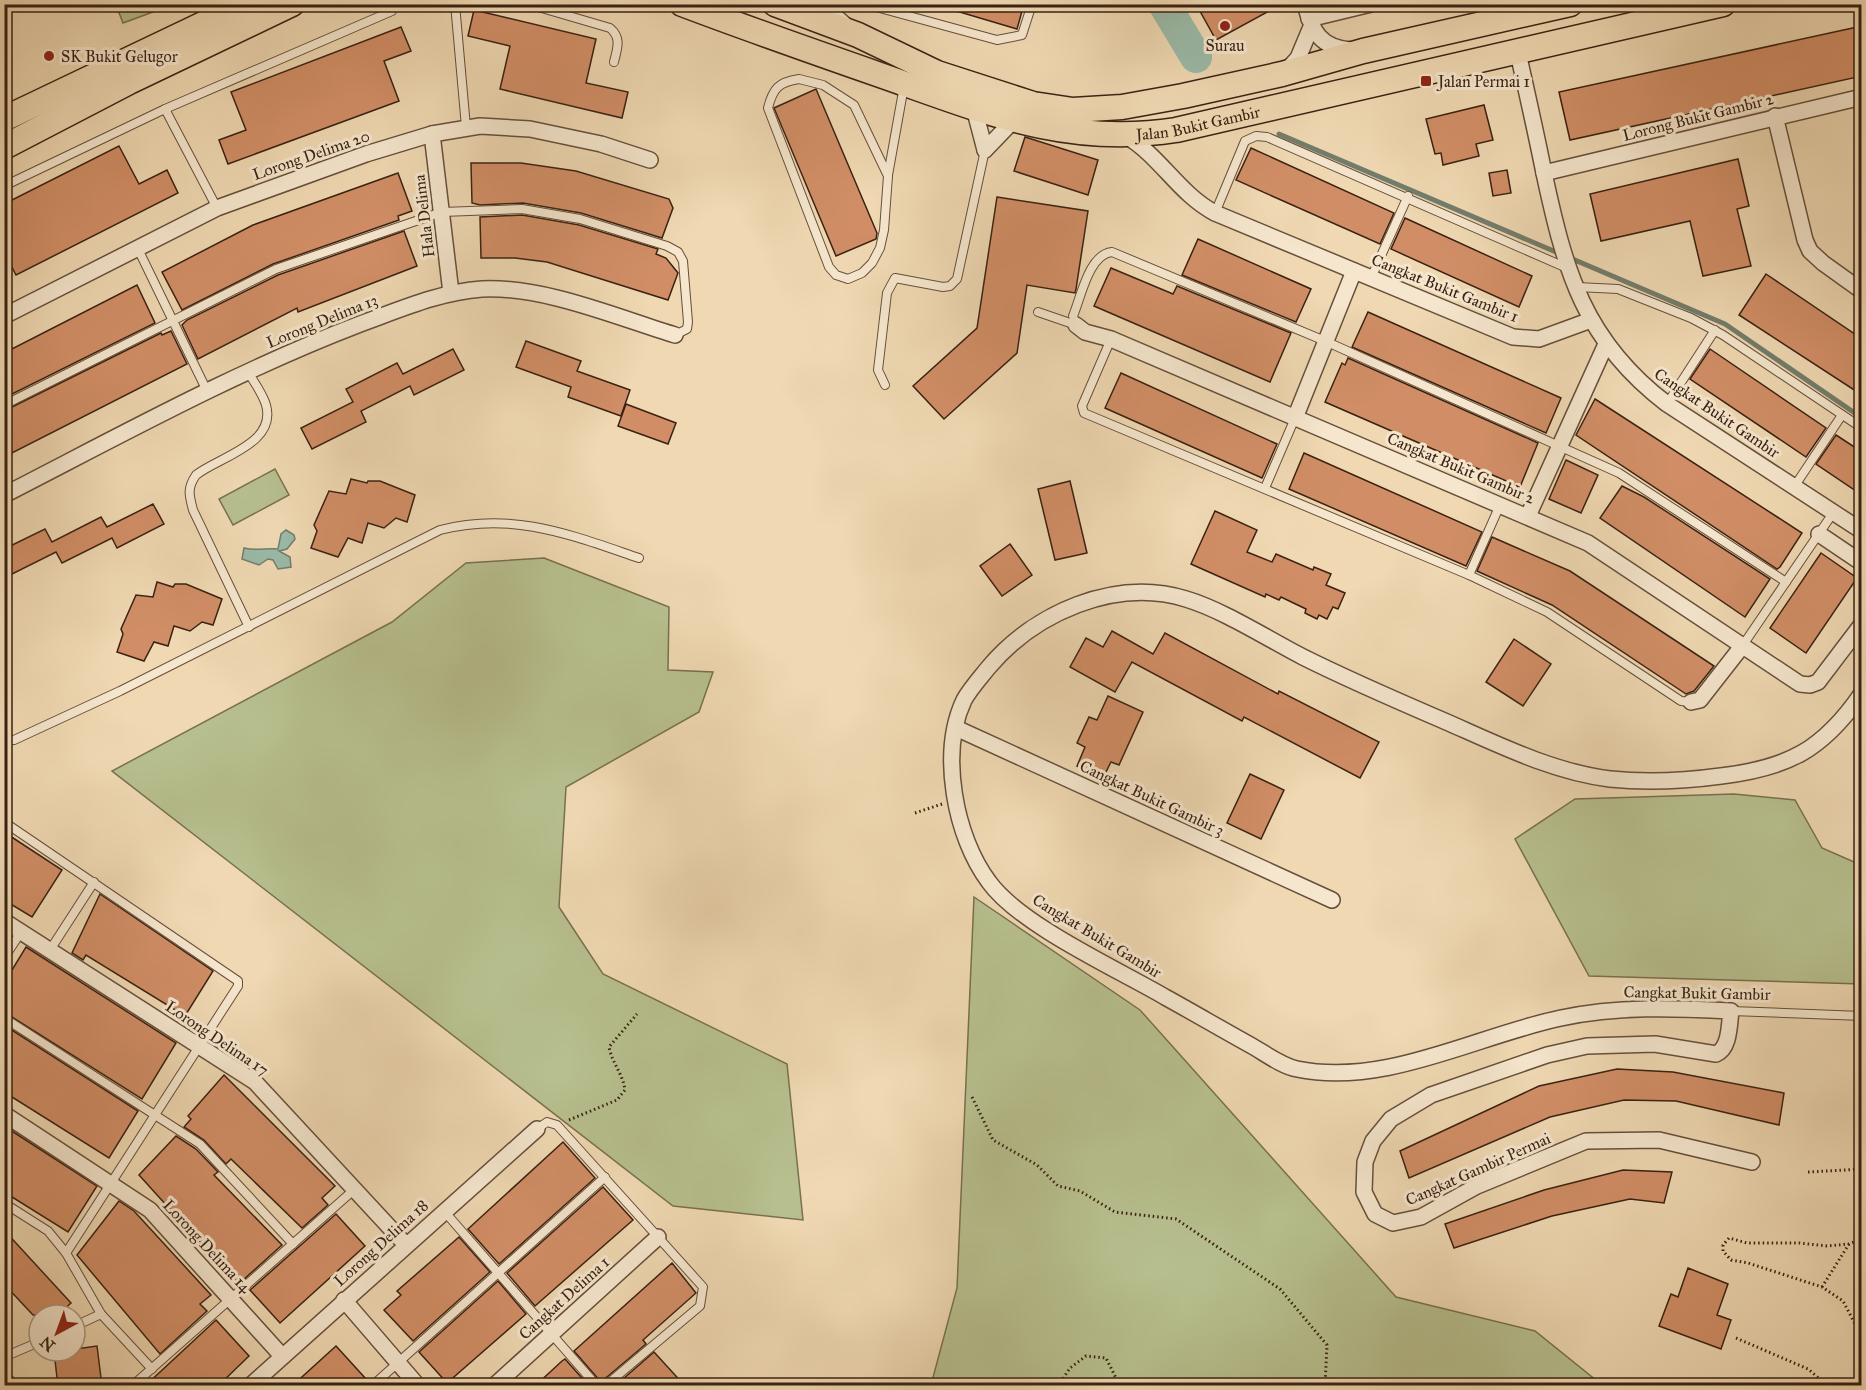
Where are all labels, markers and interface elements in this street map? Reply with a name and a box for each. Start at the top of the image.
marker: Surau [1218,19,1232,33]
place label: Surau [1205,36,1245,55]
place label: SK Bukit Gelugor [61,47,178,67]
marker: SK Bukit Gelugor [42,49,56,63]
place label: Jalan Permai 1 [1436,72,1530,92]
marker: Jalan Permai 1 [1419,74,1433,88]
street label: Lorong Bukit Gambir 2 [1621,89,1776,146]
street label: Jalan Bukit Gambir [1134,101,1262,145]
street label: Lorong Delima 20 [250,126,372,185]
street label: Hala Delima [409,173,439,259]
street label: Cangkat Bukit Gambir 1 [1368,250,1521,327]
street label: Lorong Delima 13 [264,290,381,353]
street label: Cangkat Bukit Gambir [1650,364,1783,463]
street label: Cangkat Bukit Gambir 2 [1384,428,1538,509]
street label: Cangkat Bukit Gambir 3 [1076,756,1227,841]
street label: Cangkat Bukit Gambir [1029,890,1165,983]
street label: Cangkat Bukit Gambir [1623,982,1771,1005]
street label: Lorong Delima 17 [161,997,272,1080]
street label: Cangkat Gambir Permai [1403,1128,1554,1210]
street label: Lorong Delima 14 [158,1195,256,1298]
street label: Lorong Delima 18 [330,1196,433,1291]
street label: Cangkat Delima 1 [515,1252,614,1344]
north arrow [27,1303,87,1363]
text: N [36,1332,59,1356]

